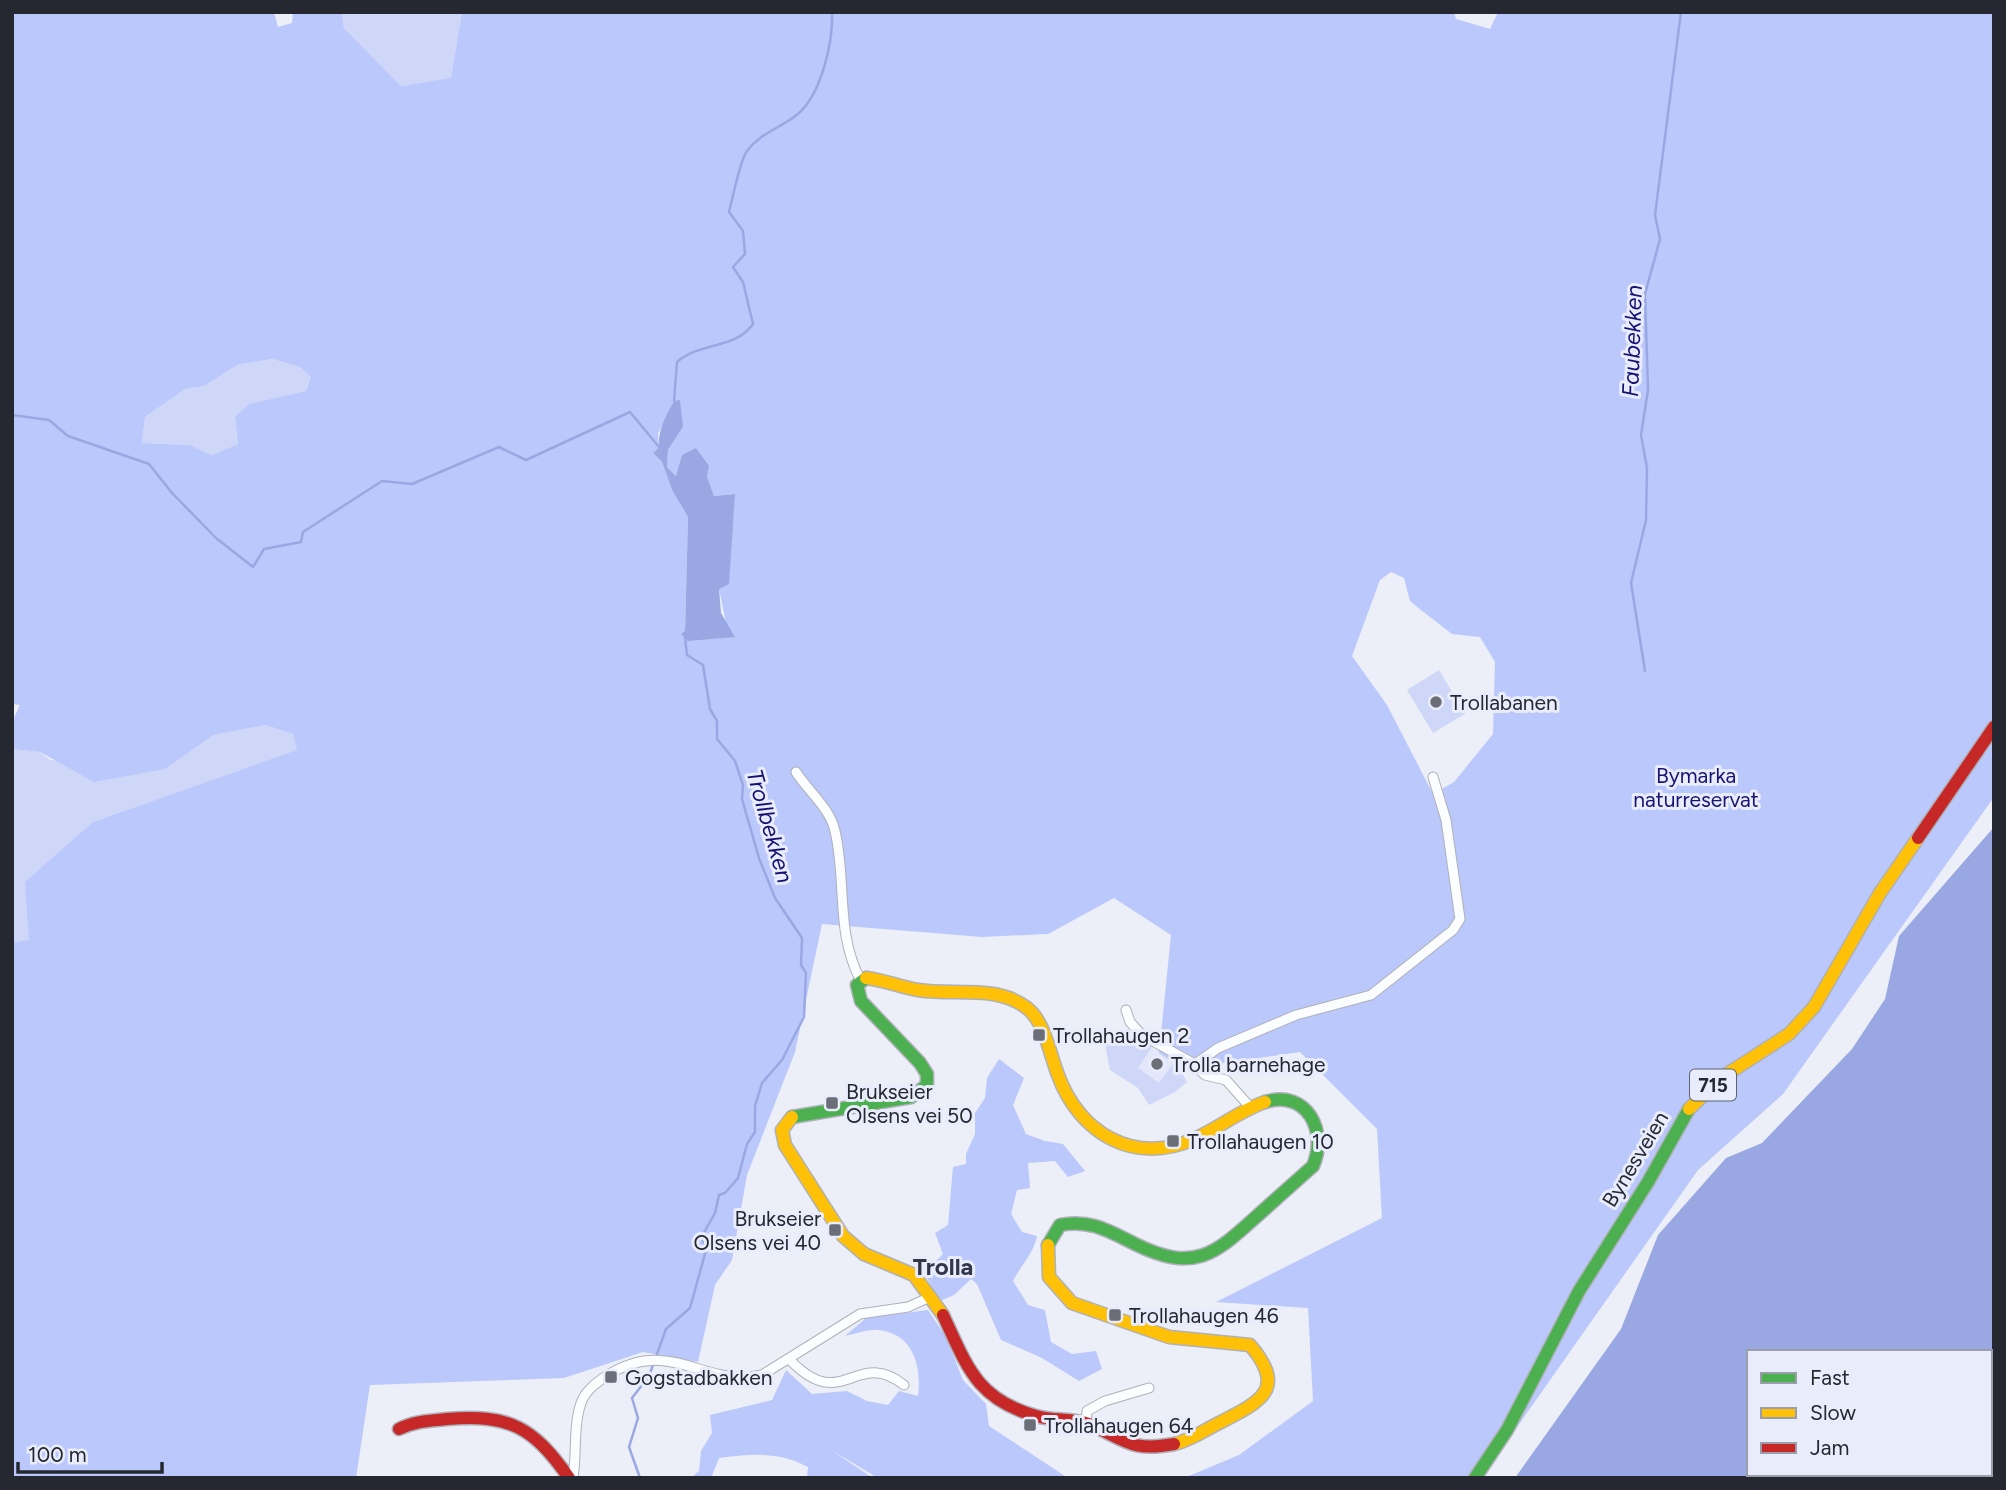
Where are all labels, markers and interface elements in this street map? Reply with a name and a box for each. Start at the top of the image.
water label: Faubekken [1616,284,1648,398]
place label: Trollabanen [1450,690,1558,715]
marker: Trollabanen [1428,694,1444,710]
park label: Bymarka naturreservat [1633,763,1759,812]
water label: Trollbekken [740,766,800,886]
place label: Trollahaugen 2 [1053,1023,1189,1048]
marker: Trollahaugen 2 [1031,1027,1047,1043]
place label: Trolla barnehage [1171,1052,1326,1077]
marker: Trolla barnehage [1149,1056,1165,1072]
road number: 715 [1690,1070,1736,1100]
place label: Brukseier Olsens vei 50 [846,1079,973,1128]
marker: Brukseier Olsens vei 50 [824,1095,840,1111]
street label: Bynesveien [1597,1107,1673,1211]
place label: Trollahaugen 10 [1187,1129,1334,1154]
marker: Trollahaugen 10 [1165,1133,1181,1149]
place label: Brukseier Olsens vei 40 [693,1206,821,1255]
marker: Brukseier Olsens vei 40 [827,1222,843,1238]
district label: Trolla [913,1252,973,1281]
place label: Trollahaugen 46 [1129,1303,1279,1328]
marker: Trollahaugen 46 [1107,1307,1123,1323]
legend [1747,1350,1992,1476]
place label: Gogstadbakken [625,1365,773,1390]
text: Fast [1810,1365,1850,1390]
marker: Gogstadbakken [603,1369,619,1385]
text: Slow [1810,1400,1856,1425]
place label: Trollahaugen 64 [1044,1413,1194,1438]
marker: Trollahaugen 64 [1022,1417,1038,1433]
scale bar [18,1430,161,1474]
text: Jam [1810,1435,1849,1460]
text: 100 m [28,1442,87,1467]

